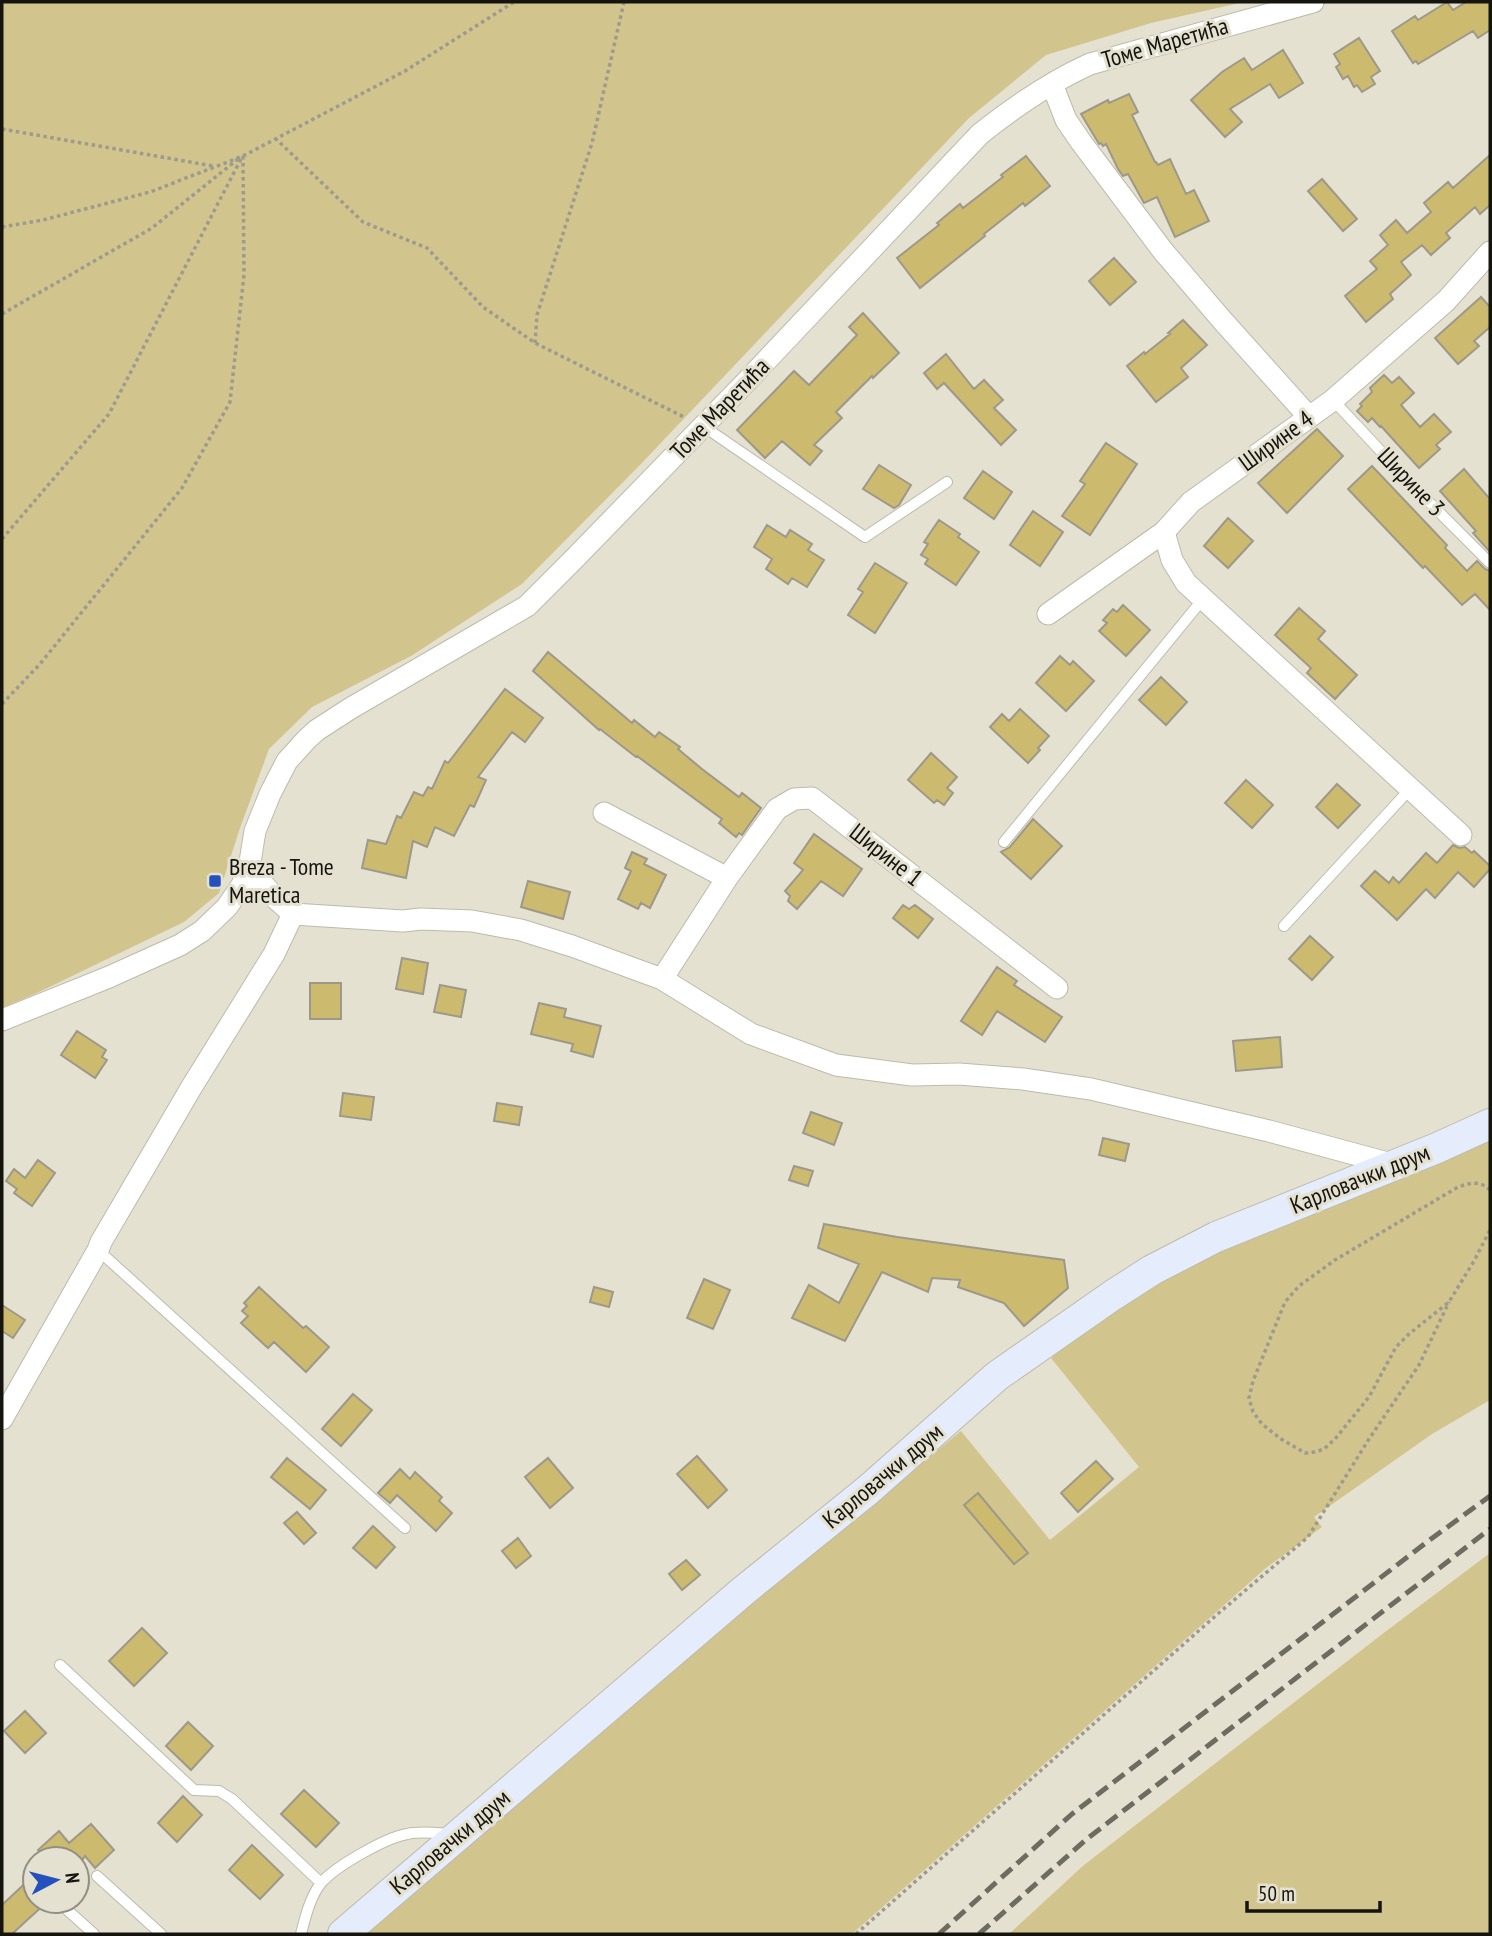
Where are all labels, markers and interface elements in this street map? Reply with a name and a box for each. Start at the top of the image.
street label: Томе Маретића [1098,10,1232,75]
street label: Томе Маретића [663,351,776,466]
street label: Ширине 4 [1232,403,1319,478]
street label: Ширине 3 [1371,440,1452,523]
street label: Ширине 1 [843,816,929,893]
place label: Breza - Tome Maretica [229,851,334,910]
marker: Breza - Tome Maretica [207,873,223,889]
street label: Карловачки друм [1285,1136,1434,1221]
street label: Карловачки друм [816,1416,949,1535]
street label: Карловачки друм [383,1782,516,1901]
north arrow [21,1845,91,1915]
scale bar [1247,1870,1380,1914]
text: N [60,1871,85,1884]
text: 50 m [1258,1880,1295,1907]

